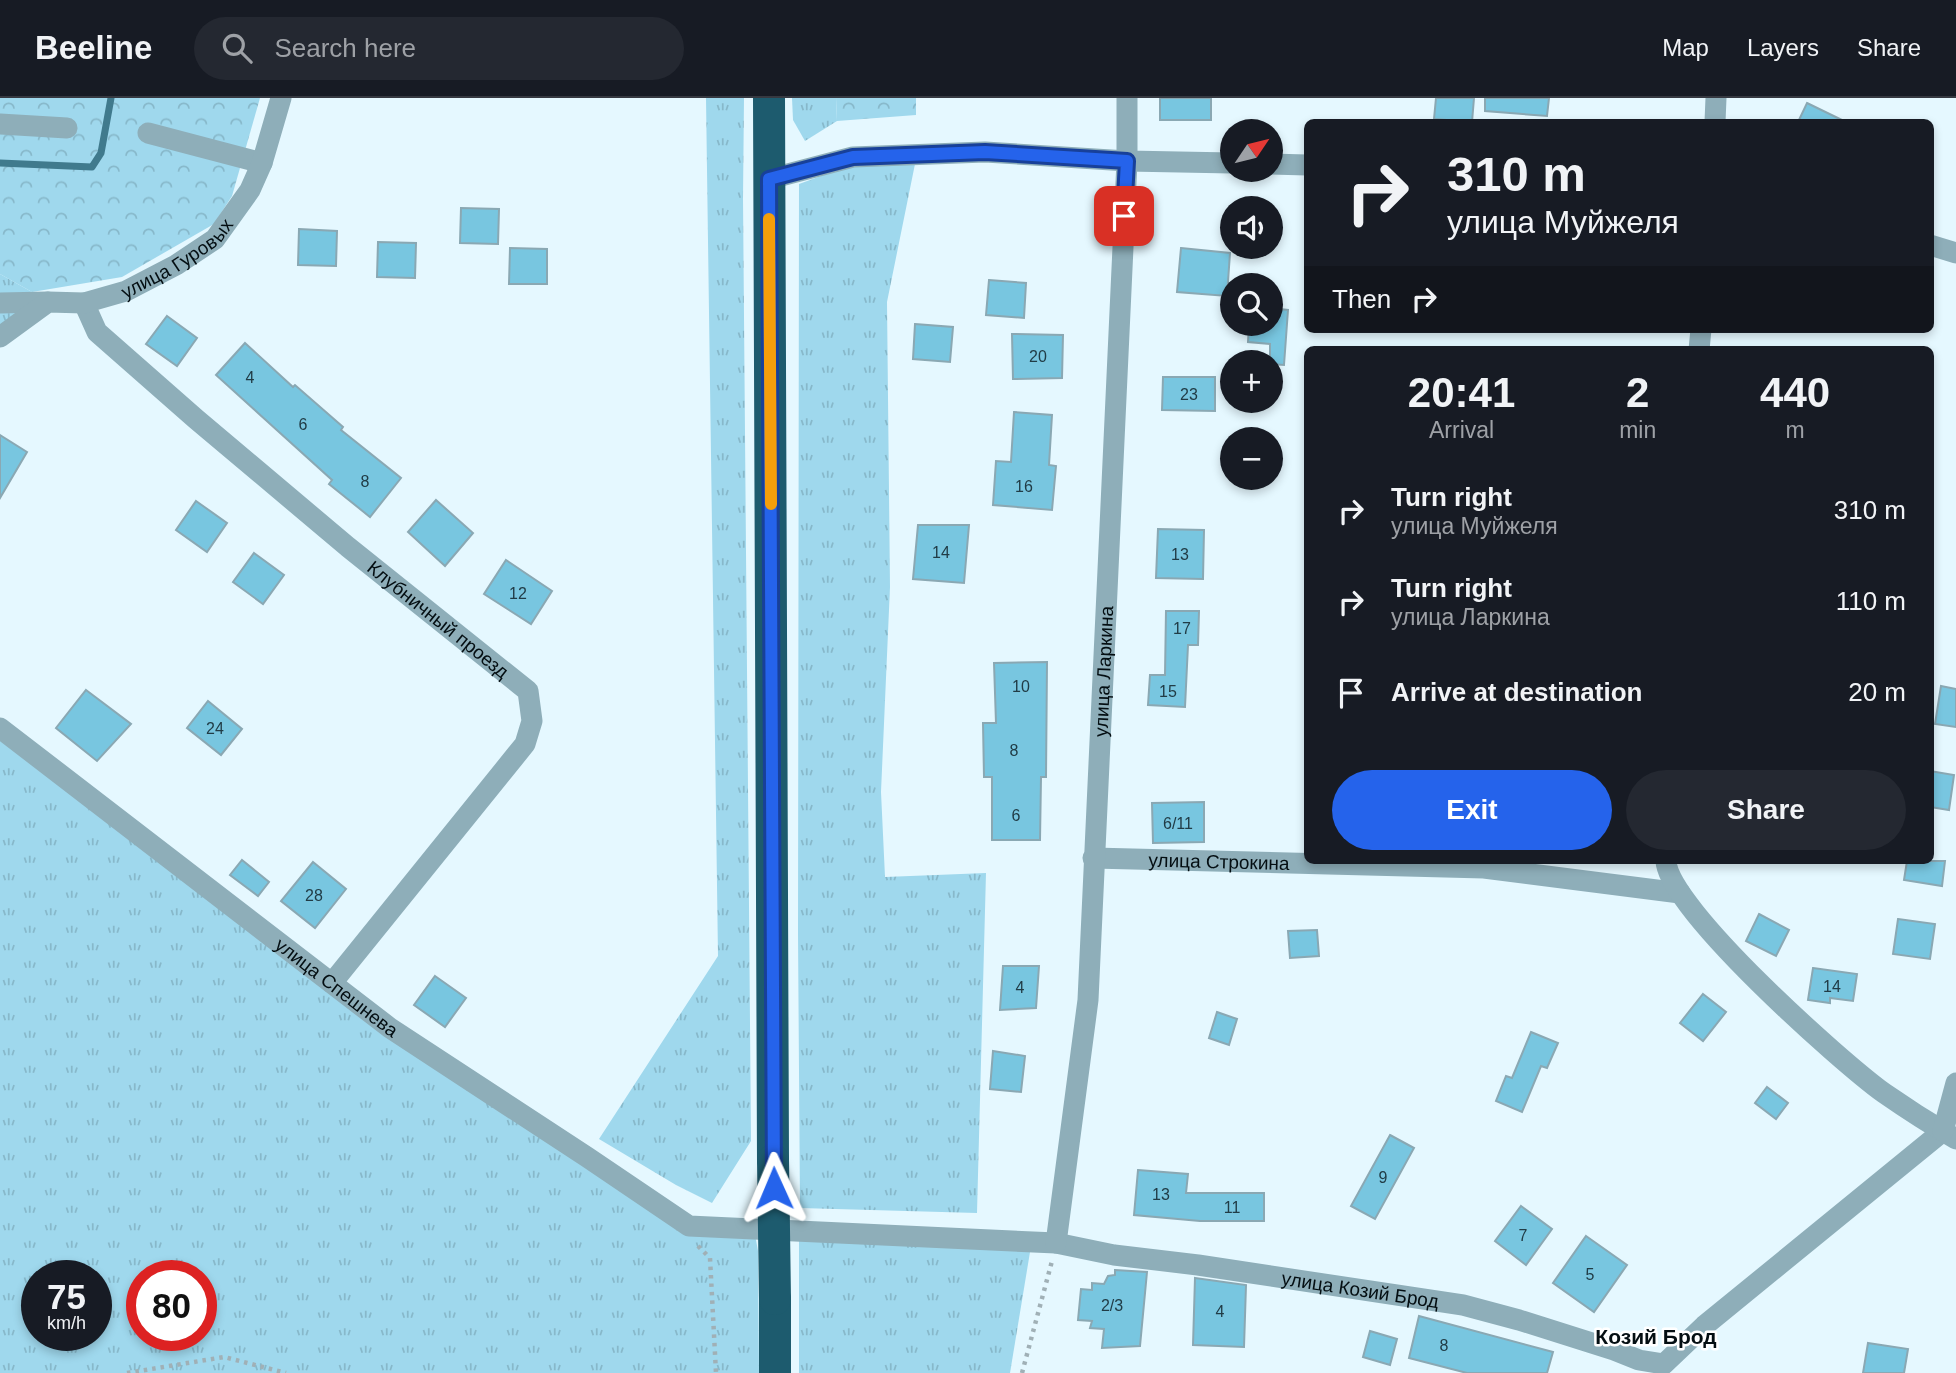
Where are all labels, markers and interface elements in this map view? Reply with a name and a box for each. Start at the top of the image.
search box [194,17,684,80]
text: Beeline [35,29,152,66]
icon: search [218,29,256,67]
text: Search here [274,33,416,63]
text: Map [1662,34,1709,61]
text: Layers [1747,34,1819,61]
text: Share [1857,34,1921,61]
north arrow [1220,119,1283,182]
map controls [1220,119,1283,490]
icon: right [1332,147,1423,238]
text: 310 m [1447,147,1586,201]
pin [1094,186,1154,246]
button: sound [1220,196,1283,259]
icon: arrive [1105,197,1143,235]
text: улица Муйжеля [1447,204,1679,240]
street label: улица Гуровых [118,214,238,303]
button: search [1220,273,1283,336]
icon: right [1405,280,1443,318]
text: Then [1332,284,1391,314]
house number: 20 [1029,348,1047,365]
button: + [1220,350,1283,413]
house number: 4 [246,369,255,386]
text: 20:41 [1408,369,1515,416]
text: 2 [1626,369,1649,416]
text: 440 [1760,369,1830,416]
house number: 23 [1180,386,1198,403]
house number: 6 [299,416,308,433]
text: Arrival [1429,417,1494,443]
text: min [1619,417,1656,443]
text: m [1786,417,1805,443]
button: − [1220,427,1283,490]
house number: 8 [361,473,370,490]
house number: 16 [1015,478,1033,495]
text: Turn right [1391,482,1512,512]
icon: right [1332,492,1370,530]
text: 310 m [1834,495,1906,525]
text: улица Муйжеля [1391,513,1558,539]
house number: 14 [932,544,950,561]
house number: 13 [1171,546,1189,563]
street label: Клубничный проезд [363,557,513,682]
text: Turn right [1391,573,1512,603]
icon: right [1332,583,1370,621]
house number: 12 [509,585,527,602]
text: 110 m [1836,586,1906,616]
text: улица Ларкина [1391,604,1550,630]
street label: улица Ларкина [1090,605,1117,737]
house number: 17 [1173,620,1191,637]
icon: arrive [1332,674,1370,712]
text: Arrive at destination [1391,677,1642,707]
text: 20 m [1848,677,1906,707]
house number: 10 [1012,678,1030,695]
house number: 15 [1159,683,1177,700]
house number: 24 [206,720,224,737]
house number: 8 [1010,742,1019,759]
button: Exit [1332,770,1612,850]
button: Share [1626,770,1906,850]
house number: 6 [1012,807,1021,824]
house number: 6/11 [1163,815,1193,832]
street label: улица Строкина [1148,849,1290,874]
house number: 28 [305,887,323,904]
street label: улица Спешнева [271,934,402,1042]
house number: 14 [1823,978,1841,995]
house number: 4 [1016,979,1025,996]
position arrow [737,1151,811,1225]
house number: 9 [1379,1169,1388,1186]
house number: 13 [1152,1186,1170,1203]
house number: 11 [1224,1199,1240,1216]
house number: 7 [1519,1227,1528,1244]
speed limit sign: 80 [126,1260,217,1351]
house number: 5 [1586,1266,1595,1283]
street label: улица Козий Брод [1280,1268,1440,1312]
text: 75 [47,1277,86,1316]
house number: 2/3 [1101,1297,1123,1314]
house number: 4 [1216,1303,1225,1320]
text: km/h [47,1313,86,1333]
district label: Козий Брод [1595,1325,1717,1348]
house number: 8 [1440,1337,1449,1354]

